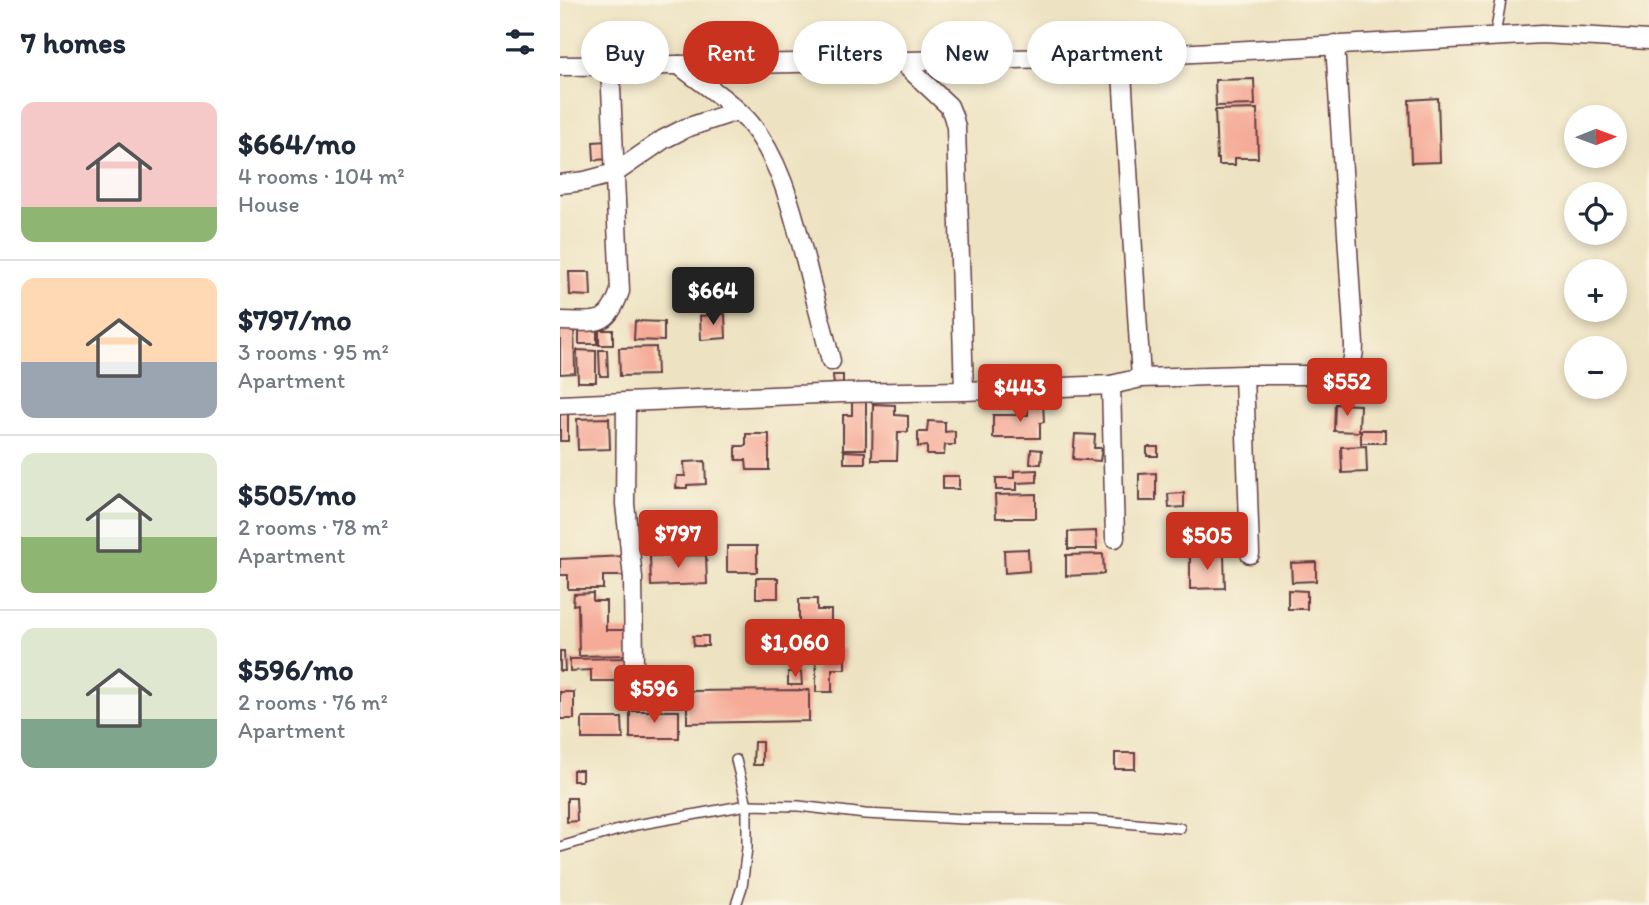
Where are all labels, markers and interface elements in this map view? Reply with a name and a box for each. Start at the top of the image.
chip: Buy [581,21,669,84]
chip: Rent [683,21,779,84]
chip: Filters [793,21,907,84]
chip: New [921,21,1013,84]
chip: Apartment [1027,21,1187,84]
icon: filters [501,23,539,61]
text: 7 homes [21,24,126,61]
north arrow [1564,105,1628,168]
map controls [1564,105,1627,399]
text: $664/mo [238,125,356,162]
icon: home [77,130,161,214]
text: 4 rooms · 104 m² [238,162,405,190]
button: locate [1564,182,1627,245]
text: House [238,190,300,218]
button: + [1564,259,1627,322]
pin: $664 [672,268,754,327]
text: $664 [688,276,738,304]
text: $797/mo [238,301,352,338]
icon: home [77,306,161,390]
button: − [1564,336,1627,399]
text: 3 rooms · 95 m² [238,338,389,366]
pin: $552 [1306,358,1388,418]
pin: $443 [979,364,1061,424]
text: Apartment [238,366,345,394]
text: $552 [1323,367,1371,395]
text: $443 [994,373,1046,401]
text: $505/mo [238,476,356,513]
icon: home [77,481,161,565]
pin: $797 [637,510,719,570]
pin: $505 [1166,512,1248,572]
text: 2 rooms · 78 m² [238,513,388,541]
text: $797 [655,519,701,547]
text: $505 [1182,521,1232,549]
text: Apartment [238,541,345,569]
pin: $1,060 [738,620,852,679]
text: $1,060 [761,628,829,656]
text: $596/mo [238,651,354,688]
icon: home [77,656,161,740]
pin: $596 [613,666,695,725]
text: $596 [630,674,678,702]
text: 2 rooms · 76 m² [238,688,388,716]
text: Apartment [238,716,345,744]

